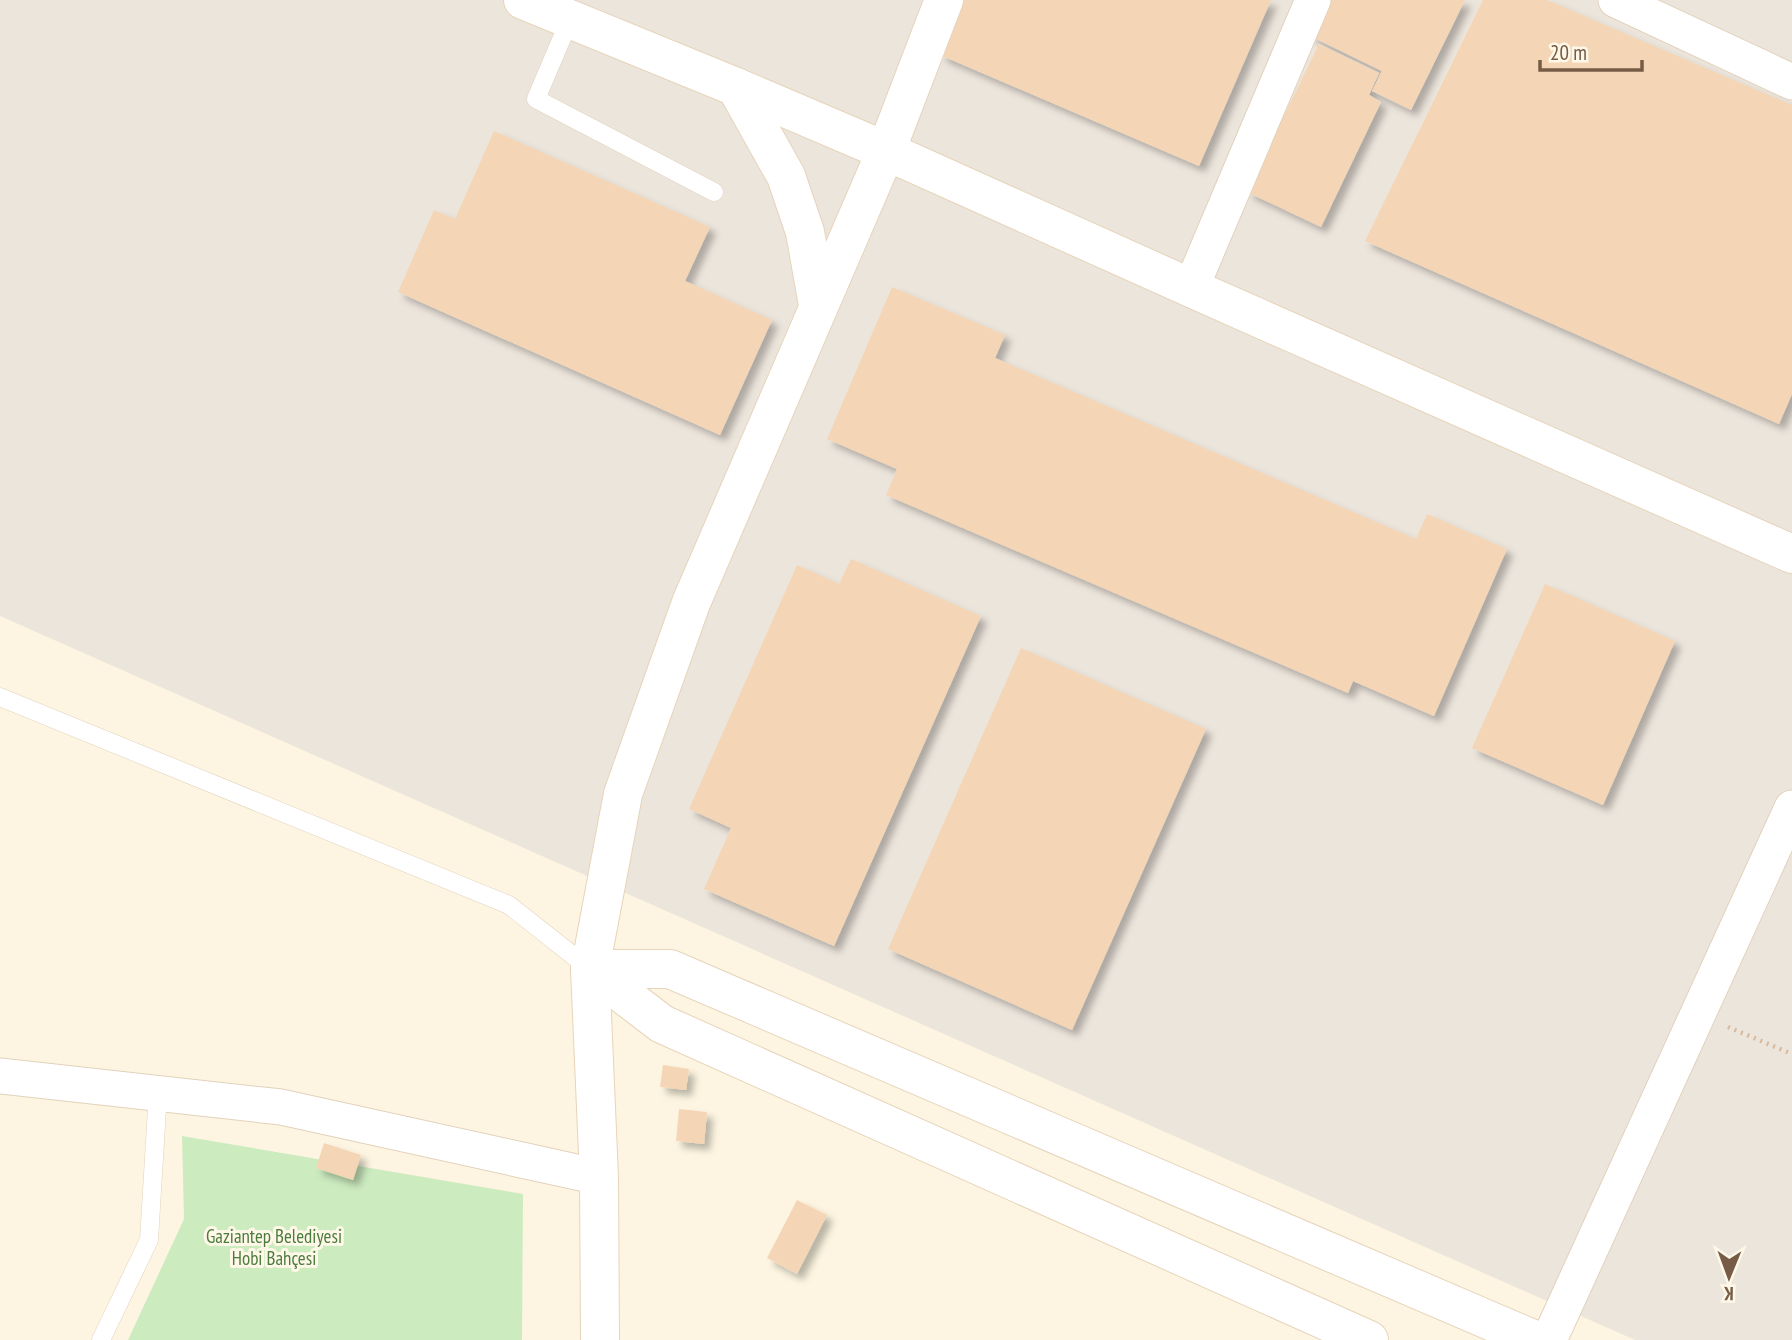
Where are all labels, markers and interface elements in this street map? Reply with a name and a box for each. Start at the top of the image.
scale bar [1540,28,1642,72]
text: 20 m [1550,39,1587,66]
park label: Gaziantep Belediyesi Hobi Bahçesi [206,1224,342,1270]
north arrow [1694,1242,1764,1312]
text: K [1723,1282,1734,1306]

